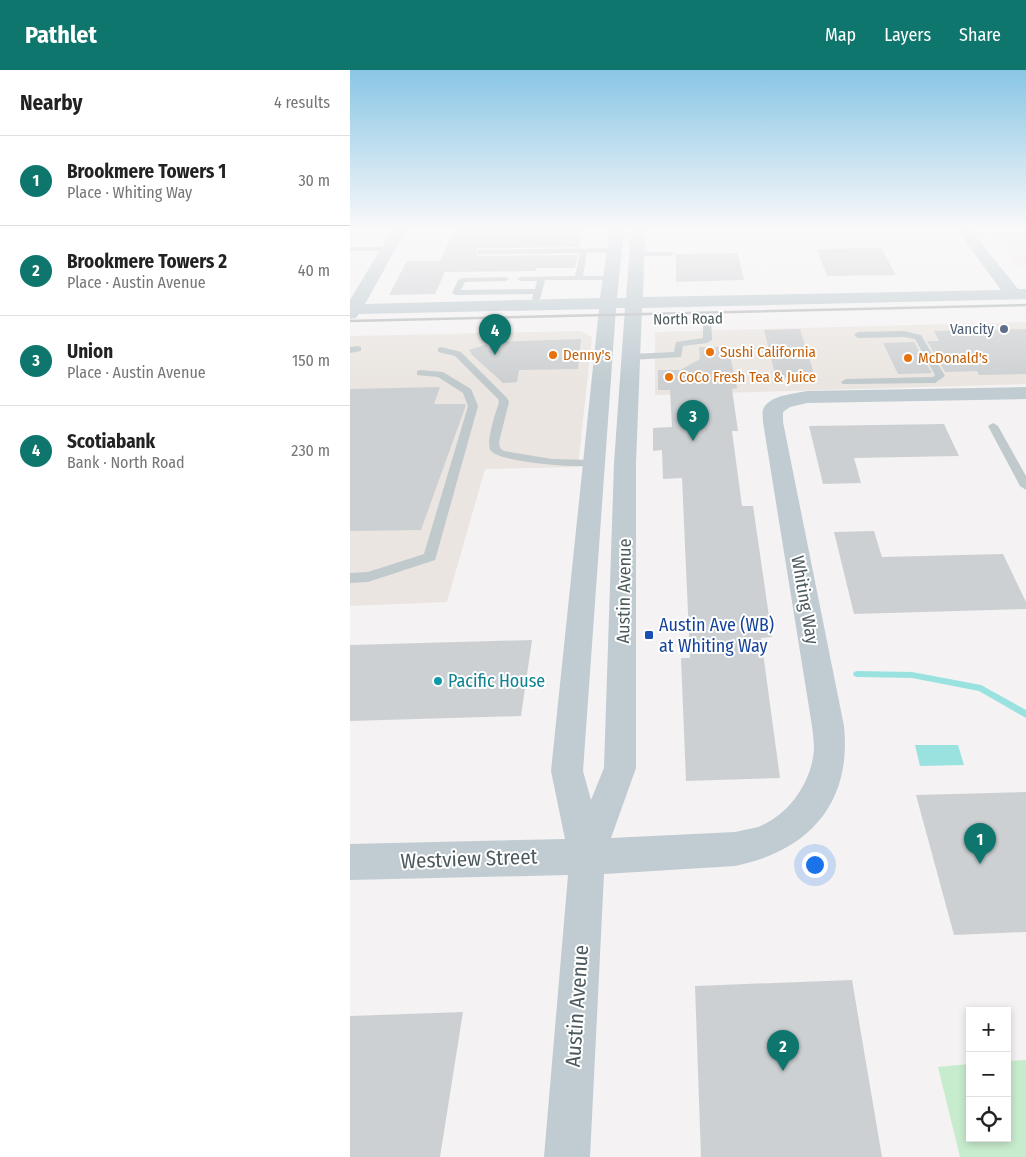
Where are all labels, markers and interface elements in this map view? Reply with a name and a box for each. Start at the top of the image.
text: Pathlet [25,21,97,49]
text: Map [825,24,856,46]
text: Layers [884,24,931,46]
text: Share [959,24,1001,46]
text: Nearby [20,90,82,116]
text: 4 results [274,93,330,112]
text: Brookmere Towers 1 [67,160,226,183]
text: 1 [33,171,39,190]
text: 30 m [298,171,330,190]
text: Place · Whiting Way [67,183,192,202]
text: Brookmere Towers 2 [67,250,227,273]
text: 2 [32,261,40,280]
text: 40 m [298,261,330,280]
text: Place · Austin Avenue [67,273,206,292]
street label: North Road [653,309,723,329]
pin: 4 [479,314,511,355]
place label: Vancity [950,320,994,338]
marker: Vancity [998,323,1010,335]
text: Union [67,340,113,363]
place label: Sushi California [720,343,816,361]
place label: Denny's [563,346,611,364]
marker: Sushi California [704,346,716,358]
marker: Denny's [547,349,559,361]
place label: McDonald's [918,349,988,367]
text: 3 [32,351,40,370]
text: 150 m [292,351,330,370]
marker: McDonald's [902,352,914,364]
text: Place · Austin Avenue [67,363,206,382]
place label: CoCo Fresh Tea & Juice [679,368,816,386]
marker: CoCo Fresh Tea & Juice [663,371,675,383]
pin: 3 [677,400,709,441]
text: Scotiabank [67,430,155,453]
text: 4 [32,441,40,460]
text: 230 m [291,441,330,460]
text: Bank · North Road [67,453,185,472]
street label: Austin Avenue [612,538,636,644]
street label: Whiting Way [786,554,824,646]
place label: Austin Ave (WB) at Whiting Way [659,614,774,657]
marker: Austin Ave (WB) at Whiting Way [643,629,655,641]
place label: Pacific House [448,670,545,692]
marker: Pacific House [432,675,444,687]
pin: 1 [964,823,996,864]
street label: Westview Street [400,844,538,874]
your location [802,852,828,878]
street label: Austin Avenue [560,944,594,1068]
map controls [966,1007,1011,1142]
button: + [966,1007,1011,1052]
pin: 2 [767,1030,799,1071]
button: − [966,1052,1011,1097]
button: locate [966,1097,1011,1142]

